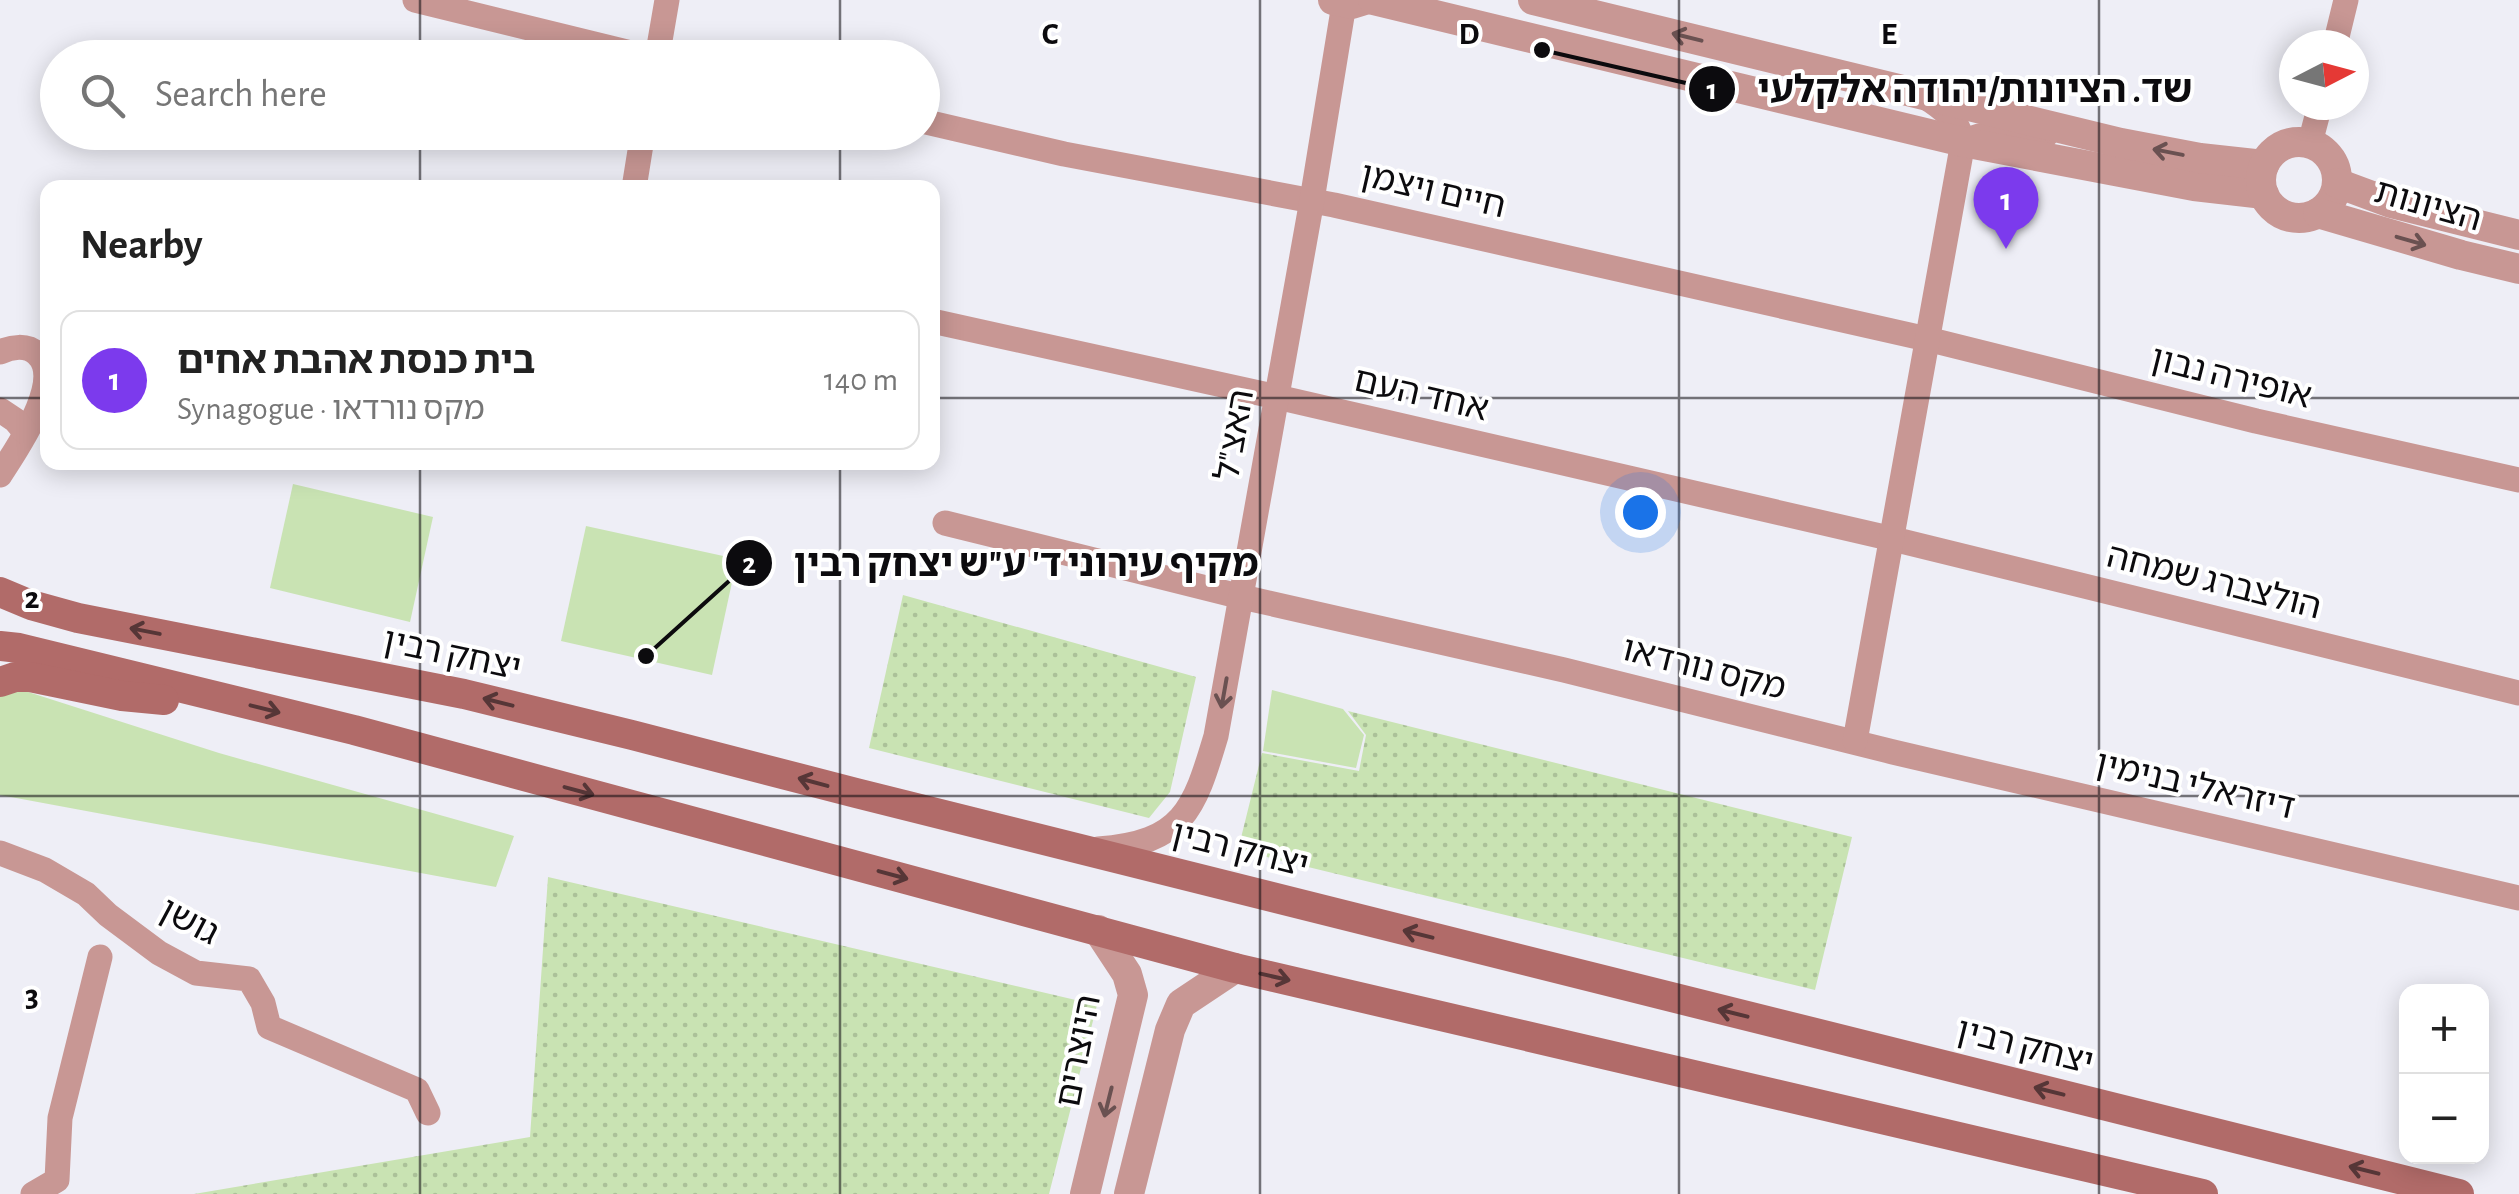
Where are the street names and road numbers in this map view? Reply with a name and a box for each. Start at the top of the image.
street label: חיים ויצמן [1357,157,1509,225]
street label: הציונות [2371,174,2485,238]
street label: אופירה נבון [2147,341,2315,415]
street label: אחד העם [1350,363,1492,427]
street label: האצ"ל [1210,387,1260,483]
street label: הולצברג שמחה [2103,538,2325,626]
street label: יצחק רבין [380,623,524,687]
street label: מקס נורדאו [1619,632,1789,706]
street label: דיזראלי בנימין [2092,746,2298,826]
street label: יצחק רבין [1168,816,1312,884]
street label: גושן [154,892,224,952]
street label: היוצרים [1051,992,1107,1110]
street label: יצחק רבין [1953,1013,2097,1081]

